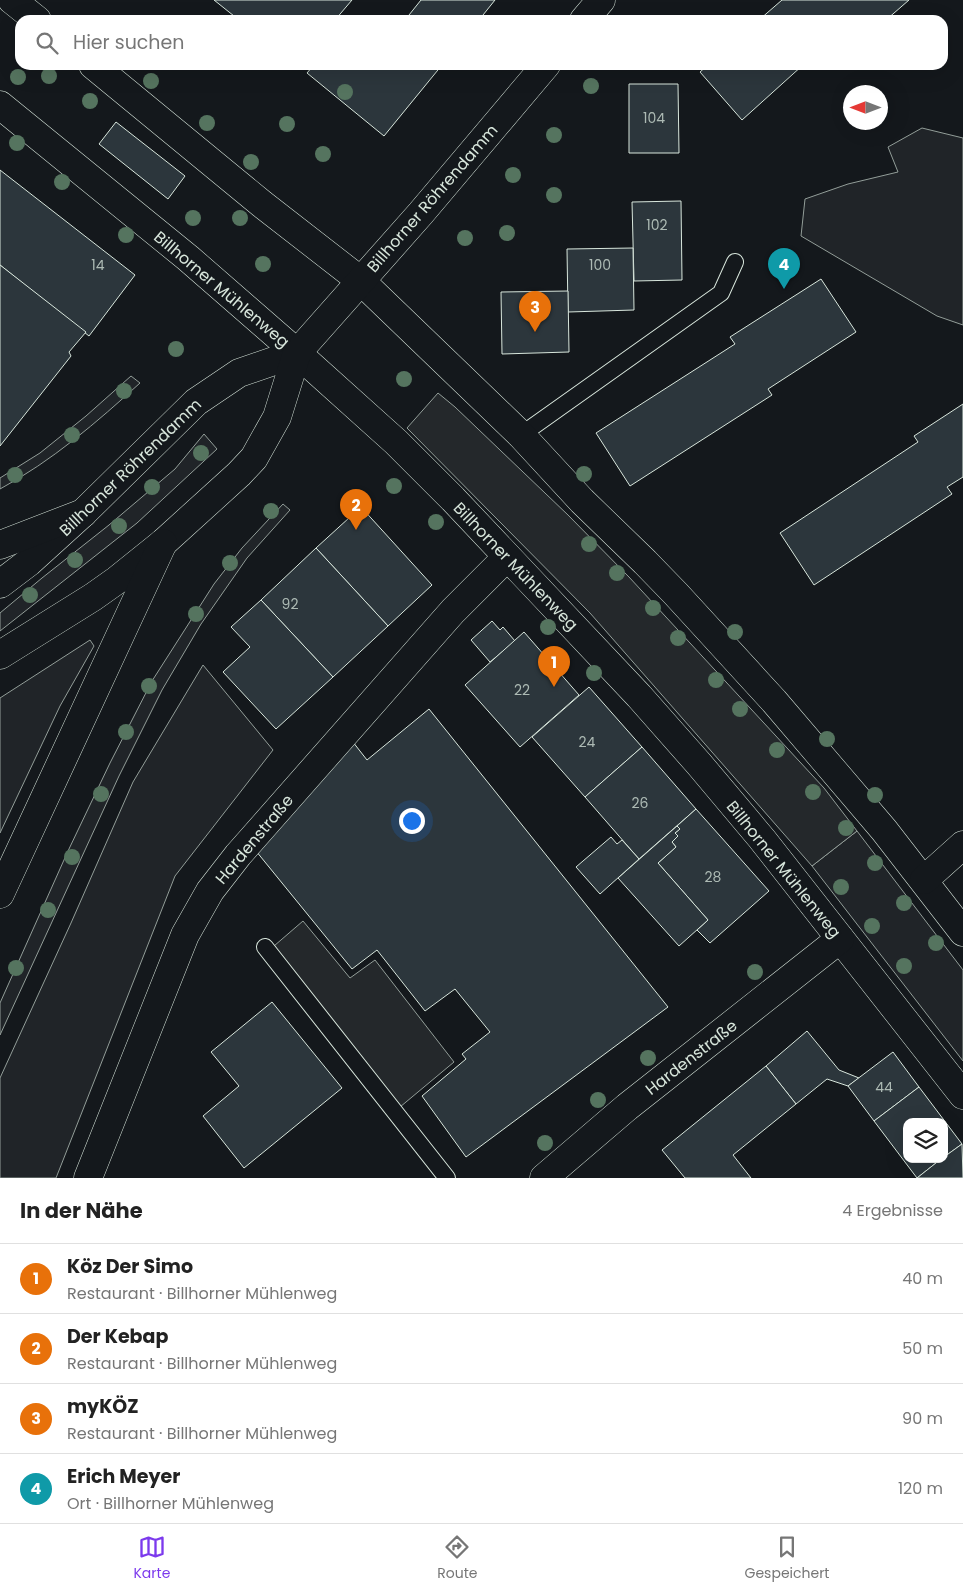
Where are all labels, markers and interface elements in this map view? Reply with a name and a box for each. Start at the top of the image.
search box [15,15,948,70]
icon: search [33,29,61,57]
text: Hier suchen [73,29,184,56]
north arrow [843,85,888,130]
house number: 104 [643,108,665,128]
street label: Billhorner Röhrendamm [362,119,503,277]
house number: 102 [646,215,668,235]
street label: Billhorner Mühlenweg [149,226,294,353]
pin: 4 [768,248,800,289]
house number: 14 [91,255,105,275]
house number: 100 [589,255,611,275]
pin: 3 [519,291,551,332]
street label: Billhorner Röhrendamm [54,393,206,541]
pin: 2 [340,489,372,530]
street label: Billhorner Mühlenweg [448,497,583,636]
house number: 92 [282,594,298,614]
pin: 1 [538,646,570,687]
house number: 22 [514,680,530,700]
house number: 24 [579,732,596,752]
street label: Hardenstraße [210,790,299,889]
house number: 26 [632,793,649,813]
street label: Billhorner Mühlenweg [721,796,846,943]
your location [399,808,425,834]
house number: 28 [705,867,722,887]
street label: Hardenstraße [641,1014,742,1101]
house number: 44 [875,1077,893,1097]
map controls [903,1118,948,1163]
button: layers [903,1118,948,1163]
text: In der Nähe [20,1196,143,1225]
text: 4 Ergebnisse [842,1199,943,1222]
text: Köz Der Simo [67,1253,193,1280]
text: 1 [33,1267,39,1290]
text: 40 m [902,1267,943,1290]
text: Restaurant · Billhorner Mühlenweg [67,1282,337,1305]
text: Der Kebap [67,1323,168,1350]
text: 2 [31,1337,41,1360]
text: 50 m [902,1337,943,1360]
text: Restaurant · Billhorner Mühlenweg [67,1352,337,1375]
text: myKÖZ [67,1393,139,1420]
text: 3 [31,1407,41,1430]
text: 90 m [902,1407,943,1430]
text: Restaurant · Billhorner Mühlenweg [67,1422,337,1445]
text: Erich Meyer [67,1463,180,1490]
text: 4 [31,1477,41,1500]
text: 120 m [898,1477,943,1500]
text: Ort · Billhorner Mühlenweg [67,1492,274,1515]
tab: Karte [133,1533,170,1584]
tab: Route [437,1533,478,1584]
tab: Gespeichert [745,1533,829,1584]

